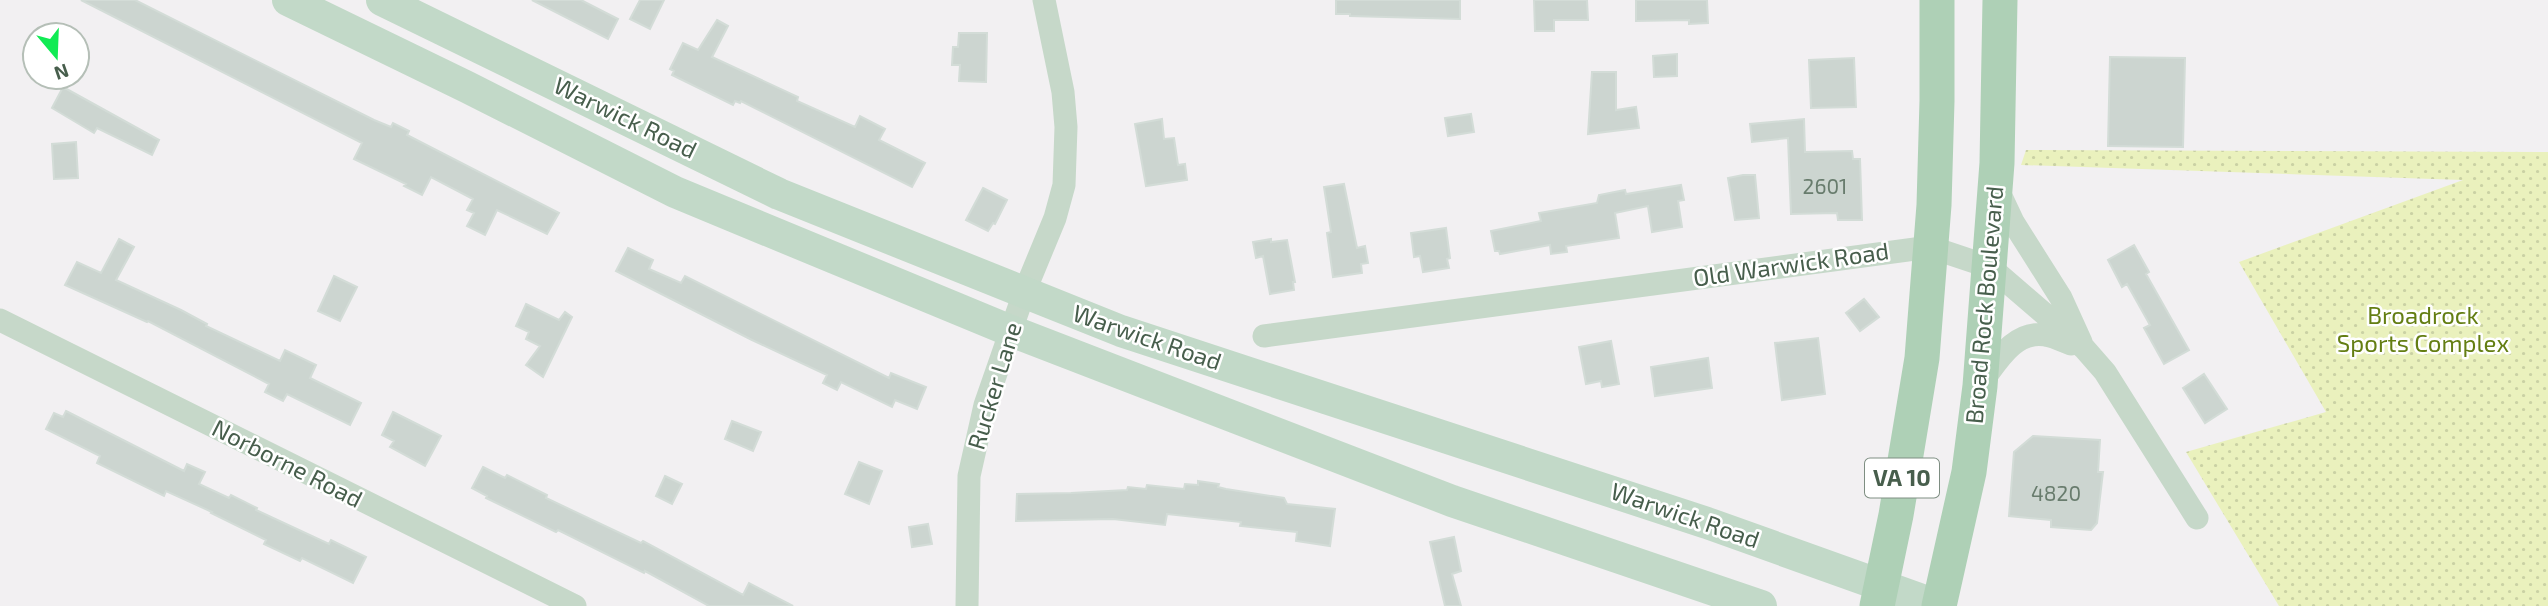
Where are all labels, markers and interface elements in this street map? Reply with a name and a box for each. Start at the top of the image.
north arrow [21,21,91,91]
text: N [51,59,72,86]
street label: Warwick Road [549,70,702,164]
house number: 2601 [1803,173,1847,198]
street label: Broad Rock Boulevard [1959,185,2008,425]
street label: Old Warwick Road [1691,235,1890,292]
street label: Warwick Road [1069,298,1226,376]
park label: Broadrock Sports Complex [2337,300,2509,357]
street label: Rucker Lane [960,318,1027,453]
street label: Norborne Road [208,412,368,513]
road number: VA 10 [1865,458,1939,498]
street label: Warwick Road [1607,476,1764,554]
house number: 4820 [2031,480,2081,505]

